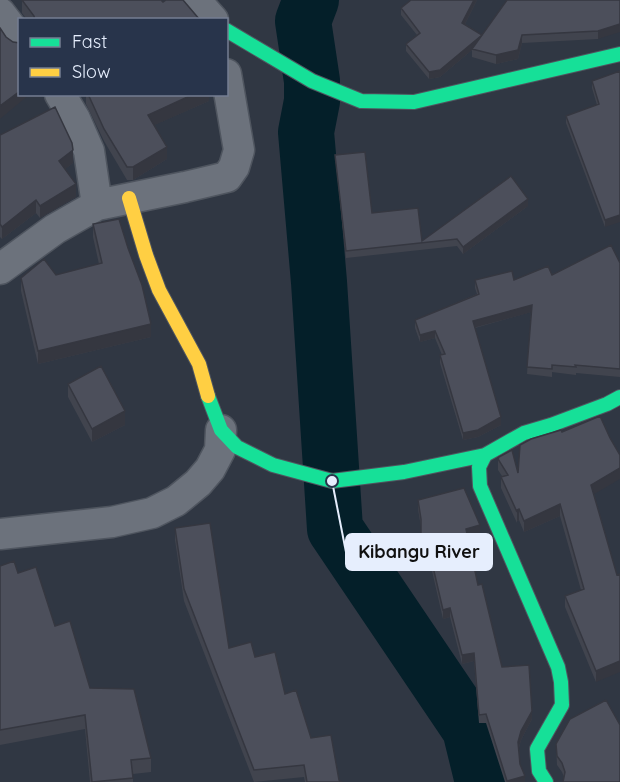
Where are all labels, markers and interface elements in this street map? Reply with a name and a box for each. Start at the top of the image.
legend [18,18,228,96]
text: Fast [72,30,107,53]
text: Slow [72,60,110,83]
callout: Kibangu River [346,534,492,570]
text: Kibangu River [358,540,480,563]

